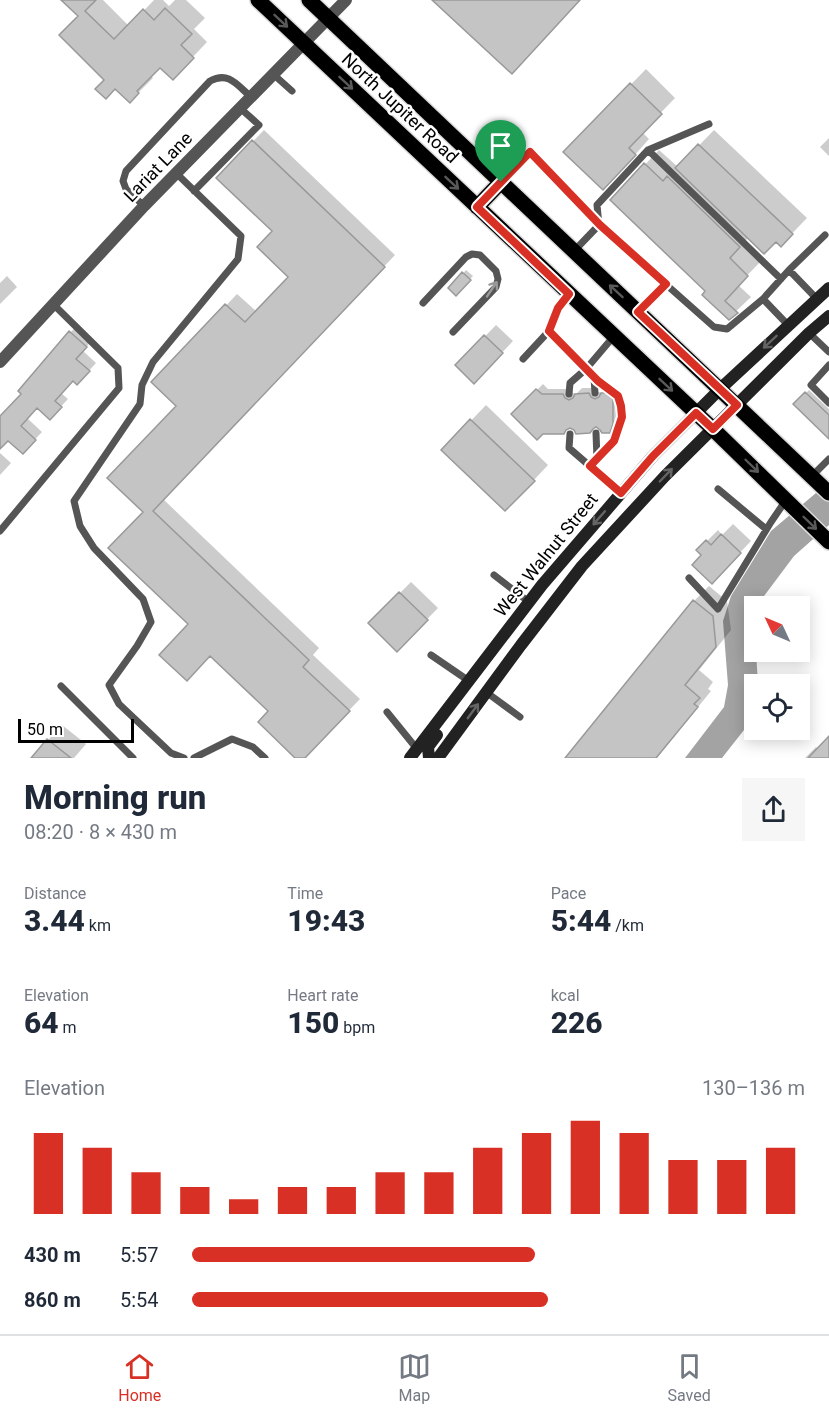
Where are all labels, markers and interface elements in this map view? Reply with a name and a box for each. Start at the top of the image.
one-way arrow [273,14,288,29]
street label: North Jupiter Road [338,48,463,167]
one-way arrow [339,76,354,90]
pin [475,120,526,182]
street label: Lariat Lane [119,127,196,206]
icon: arrive [484,129,517,162]
one-way arrow [444,176,459,190]
one-way arrow [485,281,498,298]
one-way arrow [609,284,624,298]
one-way arrow [763,335,778,349]
one-way arrow [658,378,673,392]
one-way arrow [744,459,759,474]
one-way arrow [659,467,673,482]
street label: West Walnut Street [489,489,602,621]
one-way arrow [592,510,606,525]
one-way arrow [802,516,817,530]
north arrow [744,596,810,662]
map controls [744,596,810,740]
button: locate [744,674,810,740]
one-way arrow [466,703,479,719]
scale bar [18,716,134,744]
text: 50 m [27,720,63,739]
text: Morning run [24,778,206,817]
button: share [742,778,805,841]
text: 08:20 · 8 × 430 m [24,820,177,844]
text: Distance [24,884,86,903]
text: Time [287,884,323,903]
text: Pace [551,884,586,903]
text: 3.44 [24,903,85,938]
text: 19:43 [287,903,365,938]
text: 5:44 [551,903,611,938]
text: km [85,916,111,935]
text: /km [611,916,644,935]
text: Elevation [24,986,89,1005]
text: Heart rate [287,986,358,1005]
text: kcal [551,986,580,1005]
text: 64 [24,1005,59,1040]
text: 150 [287,1005,339,1040]
text: 226 [551,1005,603,1040]
text: m [59,1018,77,1037]
text: bpm [339,1018,375,1037]
text: Elevation [24,1076,105,1100]
text: 130–136 m [702,1076,805,1100]
text: 430 m [24,1243,81,1267]
text: 5:57 [120,1243,159,1267]
text: 860 m [24,1288,81,1312]
text: 5:54 [120,1288,159,1312]
tab: Home [118,1350,161,1405]
tab: Map [398,1350,431,1405]
tab: Saved [667,1350,711,1405]

